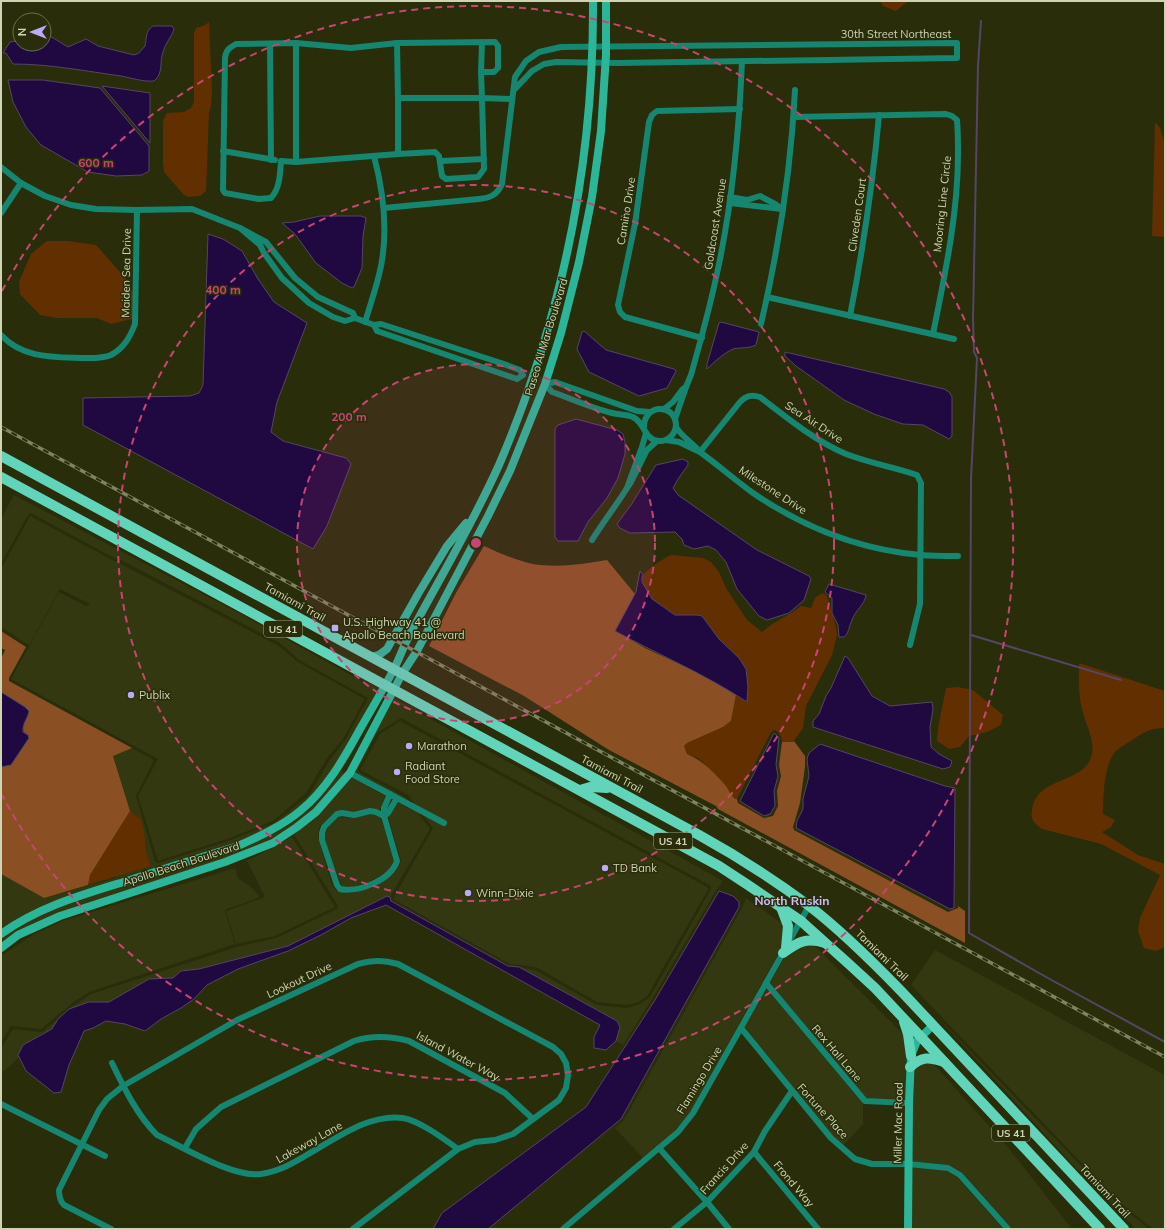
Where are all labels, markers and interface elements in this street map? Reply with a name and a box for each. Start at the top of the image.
north arrow [12,12,52,52]
street label: 30th Street Northeast [841,27,951,41]
text: N [15,28,29,36]
text: 600 m [78,155,114,170]
street label: Mooring Line Circle [930,155,954,253]
street label: Camino Drive [614,176,638,246]
street label: Goldcoast Avenue [701,177,729,271]
street label: Cliveden Court [845,177,869,253]
street label: Maiden Sea Drive [118,228,134,318]
street label: Paseo Al Mar Boulevard [521,277,571,397]
text: 400 m [205,282,241,297]
street label: Sea Air Drive [782,398,846,446]
text: 200 m [331,409,367,424]
street label: Milestone Drive [736,463,810,517]
centre of rings [469,536,483,550]
street label: Tamiami Trail [262,579,328,625]
place label: U.S. Highway 41 @ Apollo Beach Boulevard [343,615,465,642]
road number: US 41 [264,621,302,637]
marker: U.S. Highway 41 @ Apollo Beach Boulevard [330,623,340,633]
place label: Publix [139,688,170,702]
marker: Publix [126,690,136,700]
place label: Marathon [417,739,467,753]
marker: Marathon [404,741,414,751]
street label: Tamiami Trail [579,752,645,796]
place label: Radiant Food Store [405,759,460,786]
marker: Radiant Food Store [392,767,402,777]
road number: US 41 [654,833,692,849]
street label: Apollo Beach Boulevard [121,839,241,889]
place label: TD Bank [613,861,657,875]
marker: TD Bank [600,863,610,873]
place label: Winn-Dixie [476,886,534,900]
marker: Winn-Dixie [463,888,473,898]
district label: North Ruskin [755,893,829,908]
street label: Tamiami Trail [853,926,911,984]
street label: Lookout Drive [264,959,334,1001]
street label: Rex Hall Lane [809,1022,865,1084]
street label: Island Water Way [414,1028,502,1084]
street label: Flamingo Drive [673,1044,725,1116]
street label: Fortune Place [794,1080,852,1142]
street label: Miller Mac Road [890,1082,906,1164]
street label: Lakeway Lane [273,1118,345,1166]
road number: US 41 [992,1125,1030,1141]
street label: Francis Drive [697,1139,751,1197]
street label: Frond Way [771,1158,818,1210]
street label: Tamiami Trail [1077,1161,1133,1221]

